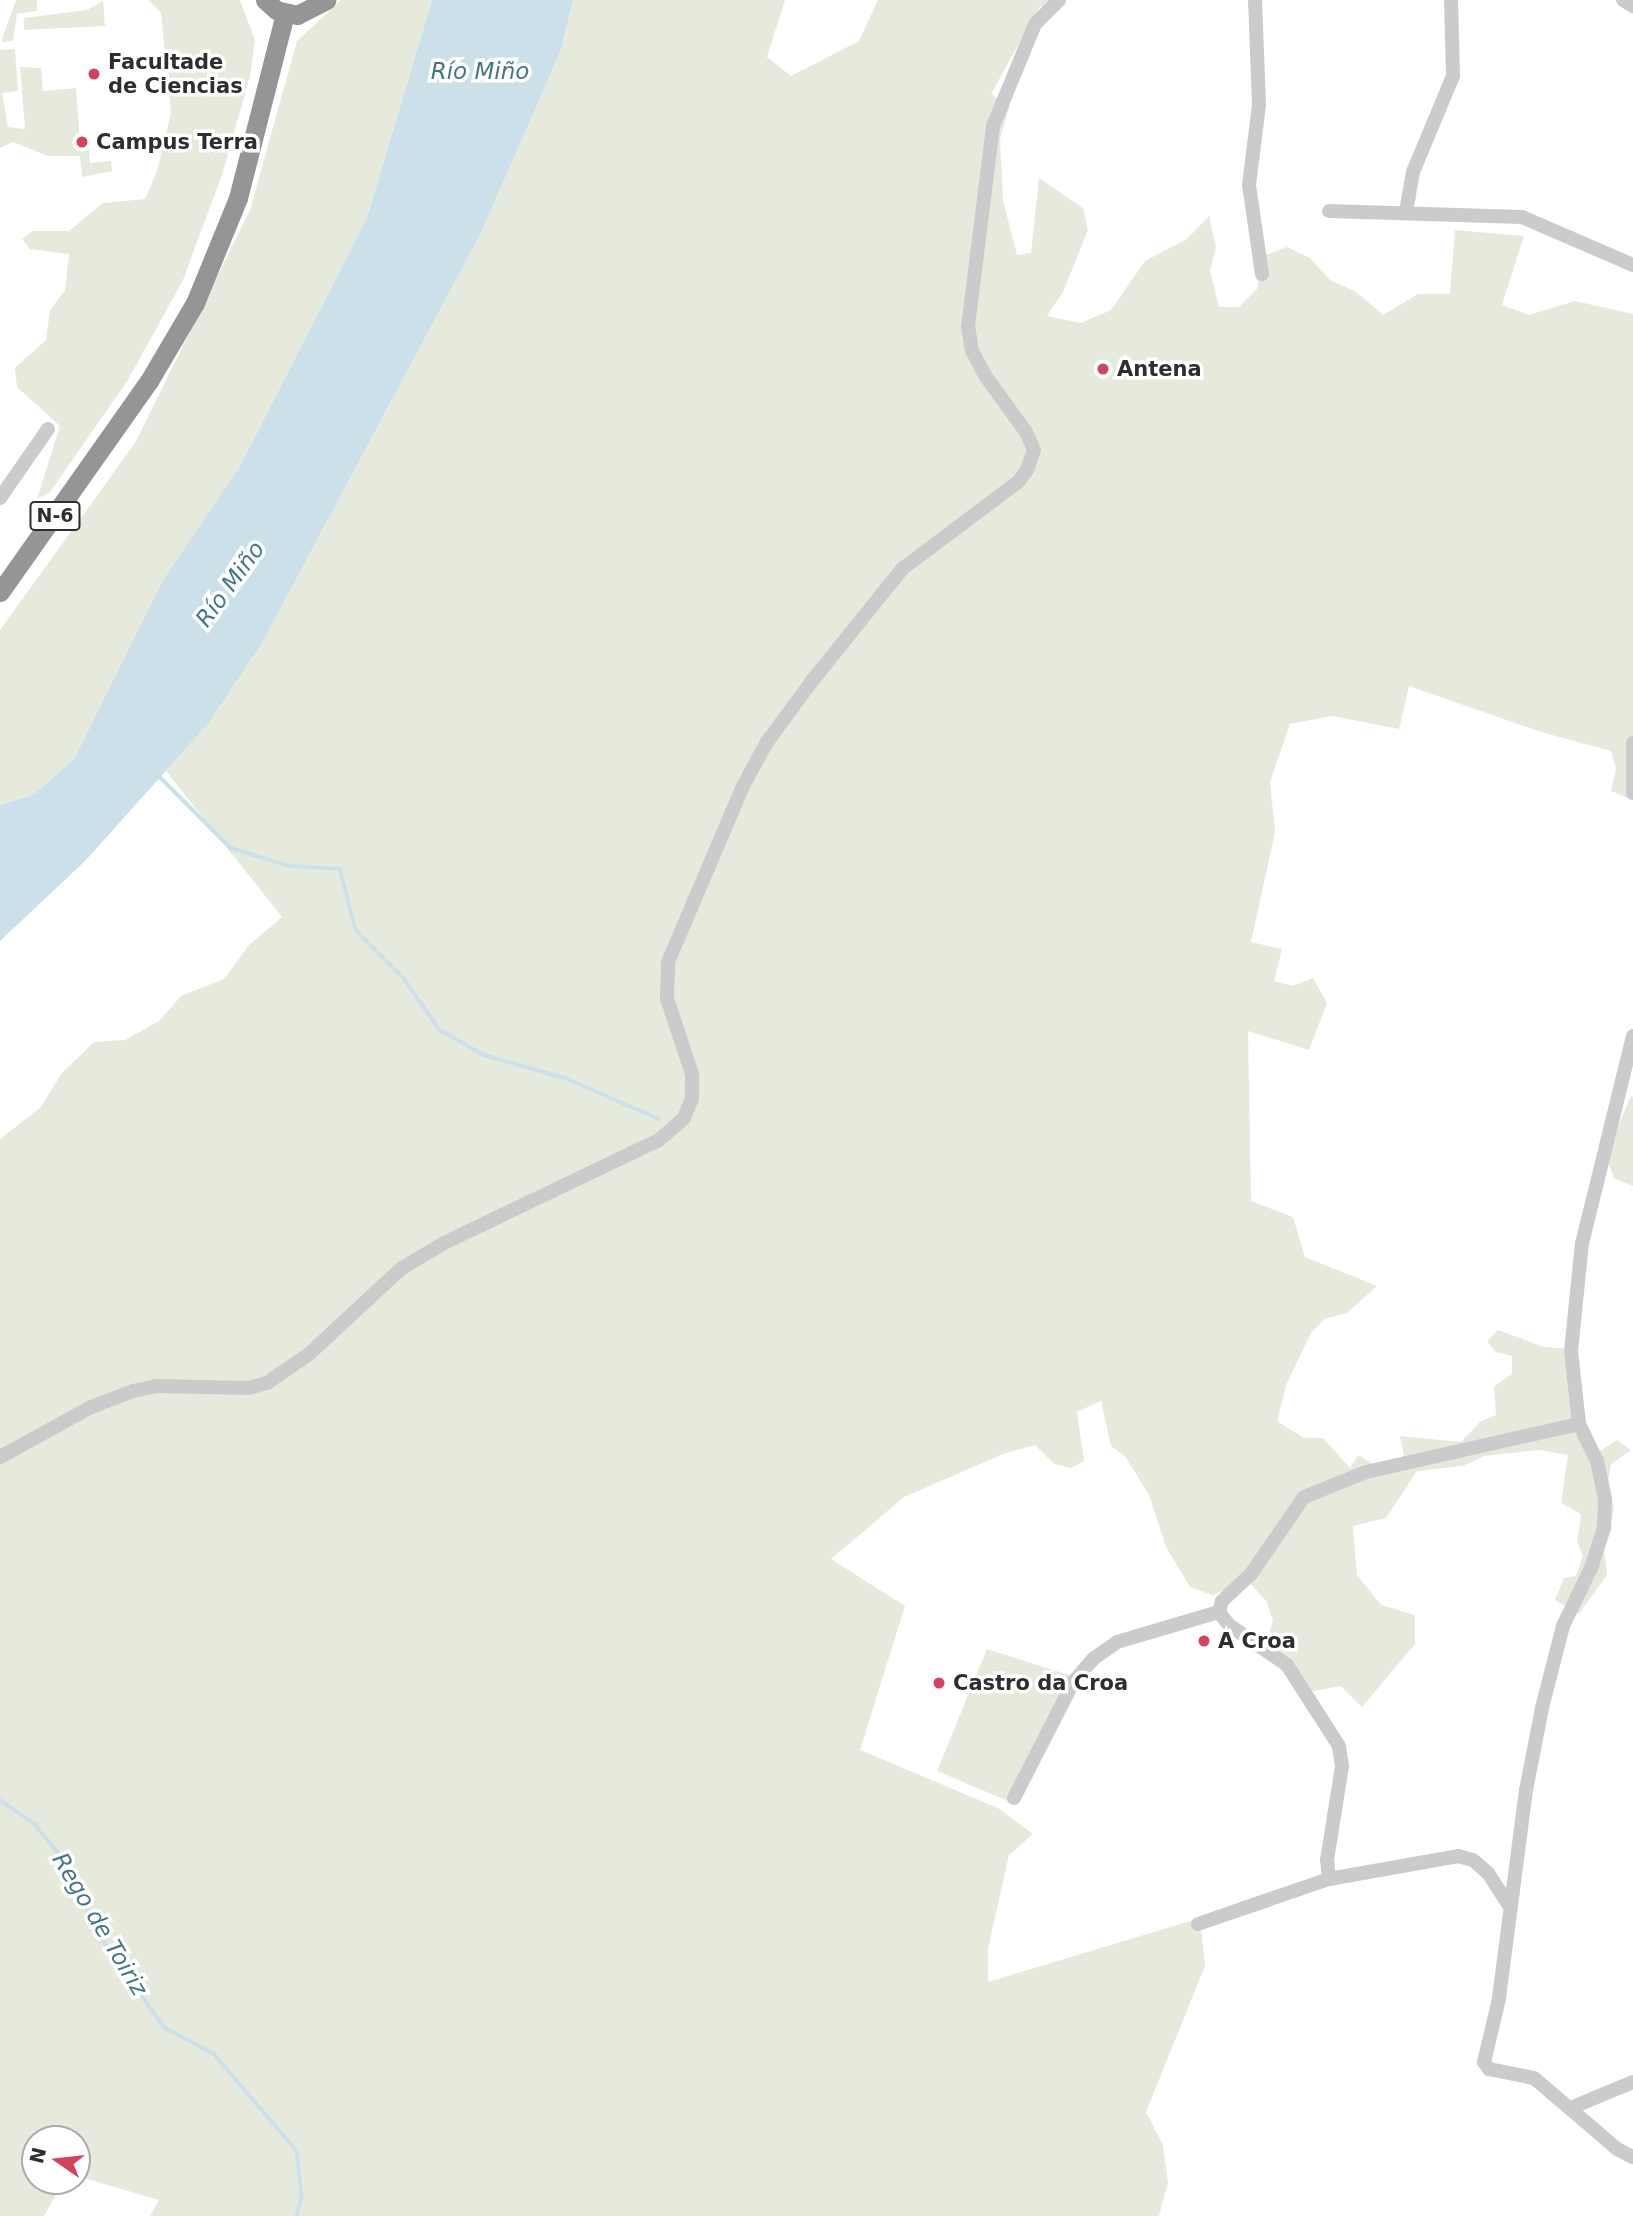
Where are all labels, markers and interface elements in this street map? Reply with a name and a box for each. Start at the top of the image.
place label: Facultade de Ciencias [108,49,243,99]
water label: Río Miño [431,57,529,85]
marker: Facultade de Ciencias [86,66,102,82]
place label: Campus Terra [96,129,258,155]
marker: Campus Terra [74,134,90,150]
place label: Antena [1117,356,1202,382]
marker: Antena [1095,361,1111,377]
road number: N-6 [29,500,81,531]
water label: Río Miño [190,536,270,632]
place label: A Croa [1218,1628,1296,1654]
marker: A Croa [1196,1633,1212,1649]
place label: Castro da Croa [953,1670,1128,1696]
marker: Castro da Croa [931,1675,947,1691]
water label: Rego de Toiriz [47,1848,153,2000]
north arrow [21,2125,91,2195]
text: N [25,2145,50,2166]

